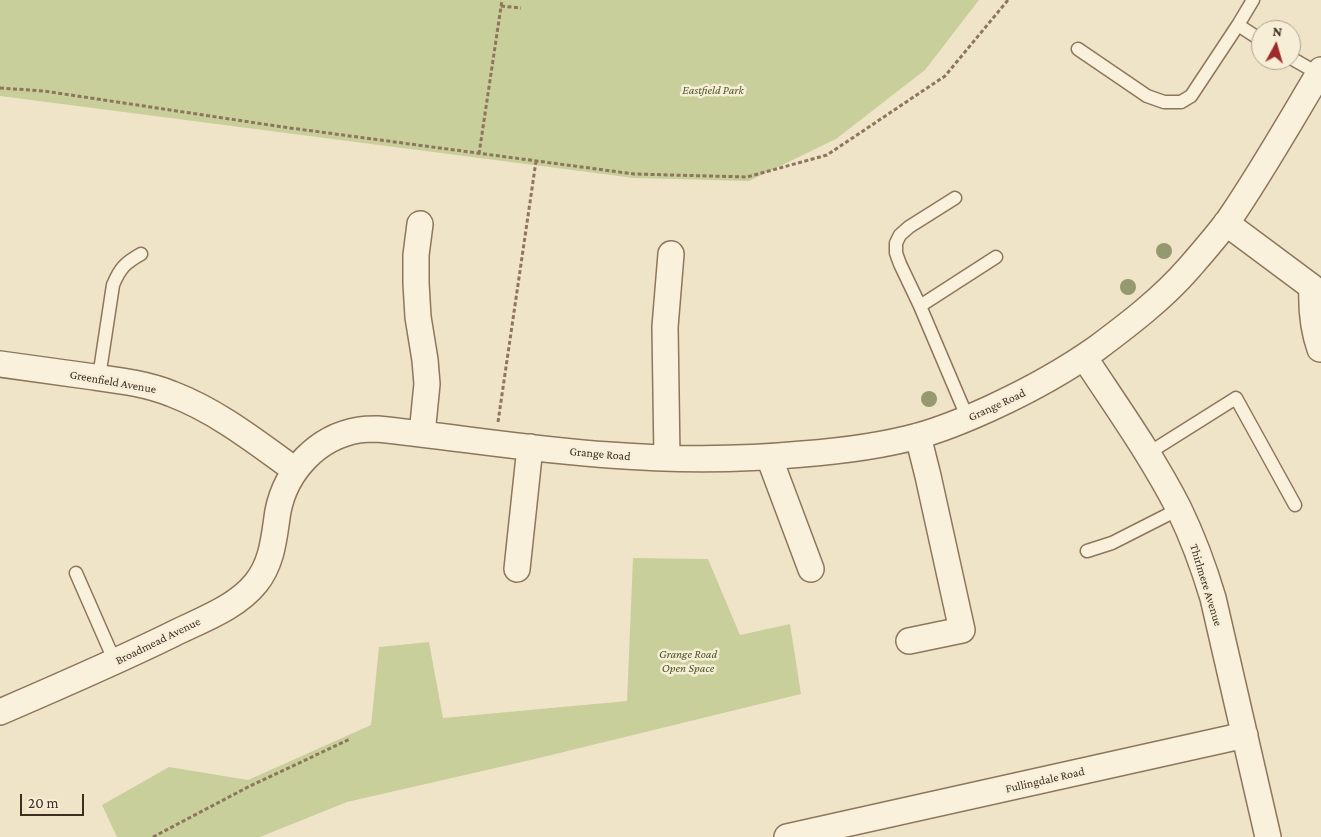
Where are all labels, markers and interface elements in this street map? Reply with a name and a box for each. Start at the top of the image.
north arrow [1251,20,1301,70]
text: N [1272,23,1283,40]
park label: Eastfield Park [682,83,744,97]
street label: Greenfield Avenue [69,367,157,397]
street label: Grange Road [966,386,1028,424]
street label: Grange Road [569,444,631,464]
street label: Thirlmere Avenue [1187,542,1225,628]
street label: Broadmead Avenue [113,614,203,668]
park label: Grange Road Open Space [659,647,717,675]
street label: Fullingdale Road [1004,764,1086,796]
scale bar [22,784,86,816]
text: 20 m [28,795,59,811]

